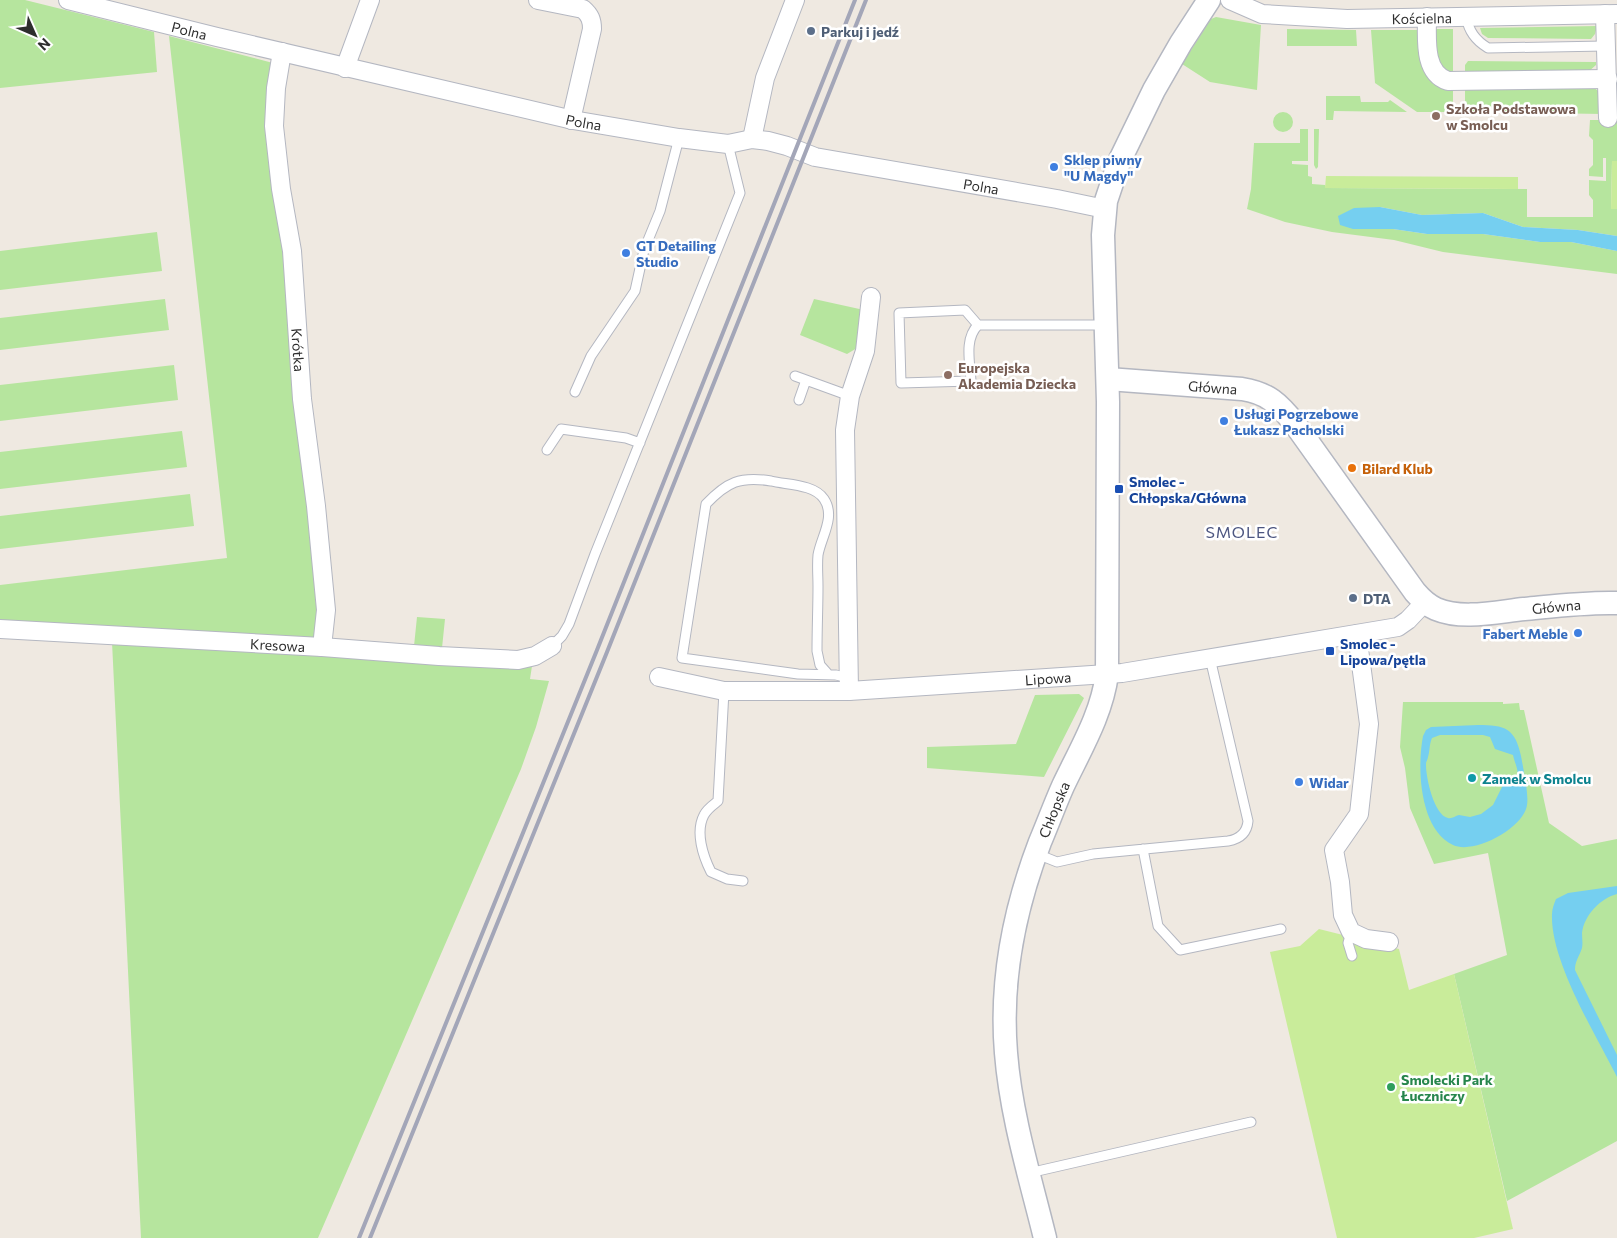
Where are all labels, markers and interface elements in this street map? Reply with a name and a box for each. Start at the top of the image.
street label: Kościelna [1392,9,1452,27]
north arrow [10,10,60,60]
street label: Polna [170,18,209,43]
place label: Parkuj i jedź [821,23,899,40]
marker: Parkuj i jedź [805,25,817,37]
text: N [35,35,54,54]
place label: Szkoła Podstawowa w Smolcu [1446,100,1576,133]
street label: Polna [564,110,603,133]
marker: Szkoła Podstawowa w Smolcu [1430,110,1442,122]
place label: Sklep piwny "U Magdy" [1064,151,1142,184]
marker: Sklep piwny "U Magdy" [1048,161,1060,173]
street label: Polna [962,174,1000,197]
place label: GT Detailing Studio [636,237,716,270]
marker: GT Detailing Studio [620,247,632,259]
street label: Krótka [289,327,309,372]
place label: Europejska Akademia Dziecka [958,359,1076,392]
marker: Europejska Akademia Dziecka [942,369,954,381]
street label: Główna [1188,377,1238,397]
place label: Usługi Pogrzebowe Łukasz Pacholski [1233,405,1358,438]
marker: Usługi Pogrzebowe Łukasz Pacholski [1218,415,1230,427]
place label: Bilard Klub [1362,460,1433,477]
marker: Bilard Klub [1346,462,1358,474]
place label: Smolec - Chłopska/Główna [1129,473,1246,506]
marker: Smolec - Chłopska/Główna [1113,483,1125,495]
district label: SMOLEC [1205,522,1279,541]
place label: DTA [1363,590,1391,607]
marker: DTA [1347,592,1359,604]
street label: Główna [1531,595,1581,617]
place label: Fabert Meble [1483,625,1568,642]
marker: Fabert Meble [1572,627,1584,639]
street label: Kresowa [250,634,306,655]
place label: Smolec - Lipowa/pętla [1340,635,1426,668]
marker: Smolec - Lipowa/pętla [1324,645,1336,657]
street label: Lipowa [1024,668,1072,688]
place label: Zamek w Smolcu [1482,770,1591,787]
marker: Zamek w Smolcu [1466,772,1478,784]
place label: Widar [1309,774,1349,791]
marker: Widar [1293,776,1305,788]
street label: Chłopska [1034,778,1073,840]
place label: Smolecki Park Łuczniczy [1400,1071,1493,1104]
marker: Smolecki Park Łuczniczy [1385,1081,1397,1093]

